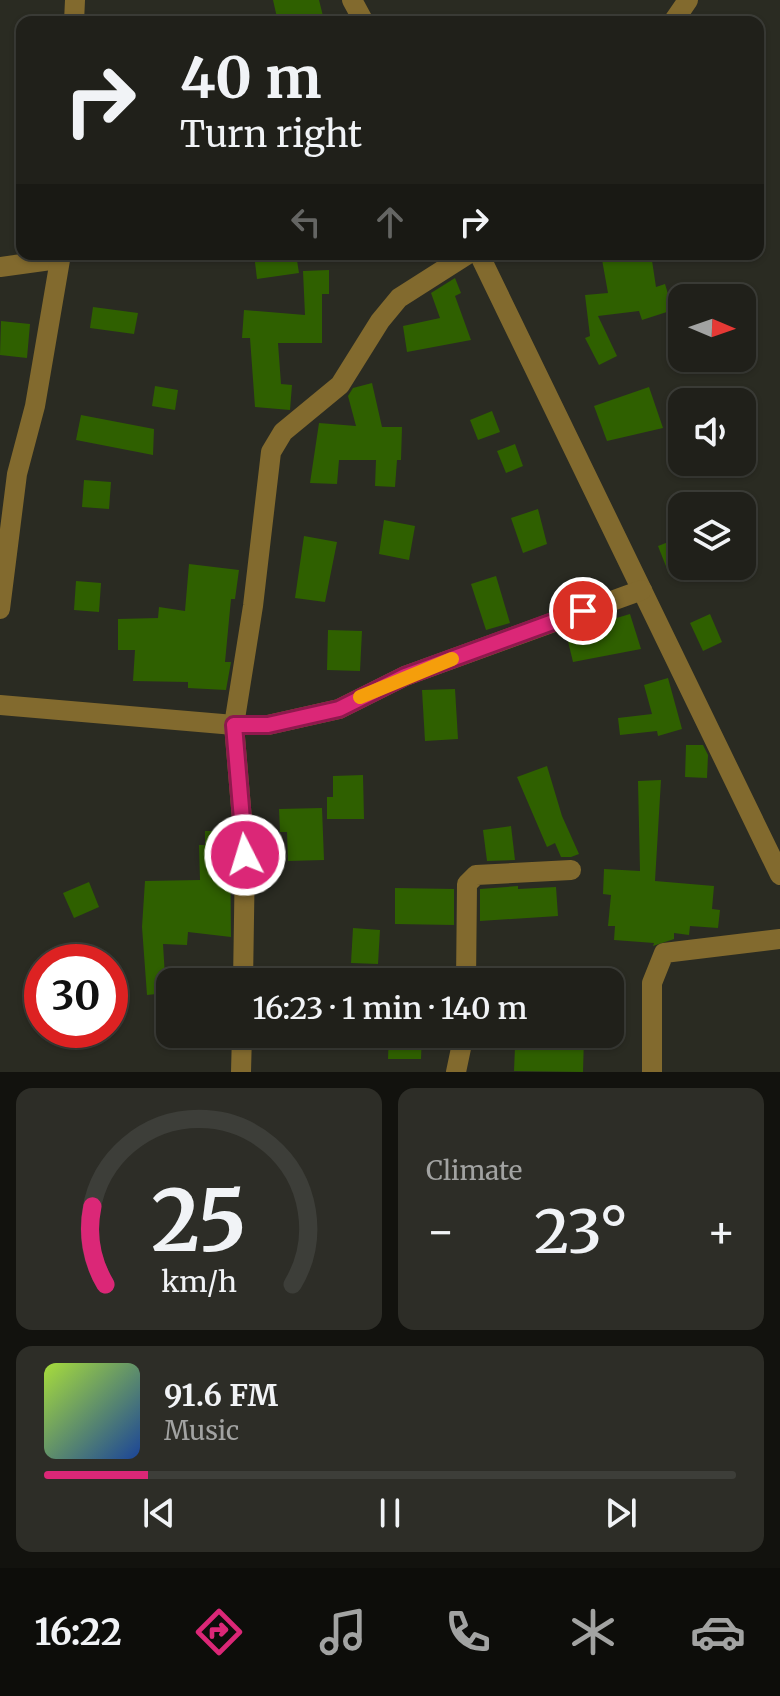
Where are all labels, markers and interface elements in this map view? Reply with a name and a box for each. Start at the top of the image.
text: 40 m [180,43,322,113]
icon: right [48,48,152,152]
text: Turn right [180,112,362,157]
icon: left [284,200,328,244]
icon: ahead [368,200,412,244]
icon: right [452,200,496,244]
north arrow [668,284,756,372]
map controls [668,284,756,580]
button: sound [668,388,756,476]
button: layers [668,492,756,580]
pin [549,577,617,645]
icon: arrive [561,589,605,633]
position arrow [203,813,287,897]
speed limit sign: 30 [24,944,128,1048]
text: 16:23 · 1 min · 140 m [252,989,528,1027]
text: Climate [426,1154,522,1187]
text: 25 [151,1169,247,1274]
text: 23° [534,1194,628,1269]
text: − [426,1204,455,1259]
text: + [707,1204,736,1259]
text: km/h [161,1264,237,1300]
text: 91.6 FM [164,1376,278,1414]
text: Music [164,1414,239,1447]
icon: previous [137,1491,181,1535]
icon: pause [368,1491,412,1535]
icon: next [599,1491,643,1535]
icon: directions [191,1604,247,1660]
icon: music [315,1604,371,1660]
icon: phone [440,1604,496,1660]
icon: climate [565,1604,621,1660]
icon: car [690,1604,746,1660]
text: 16:22 [34,1610,122,1655]

